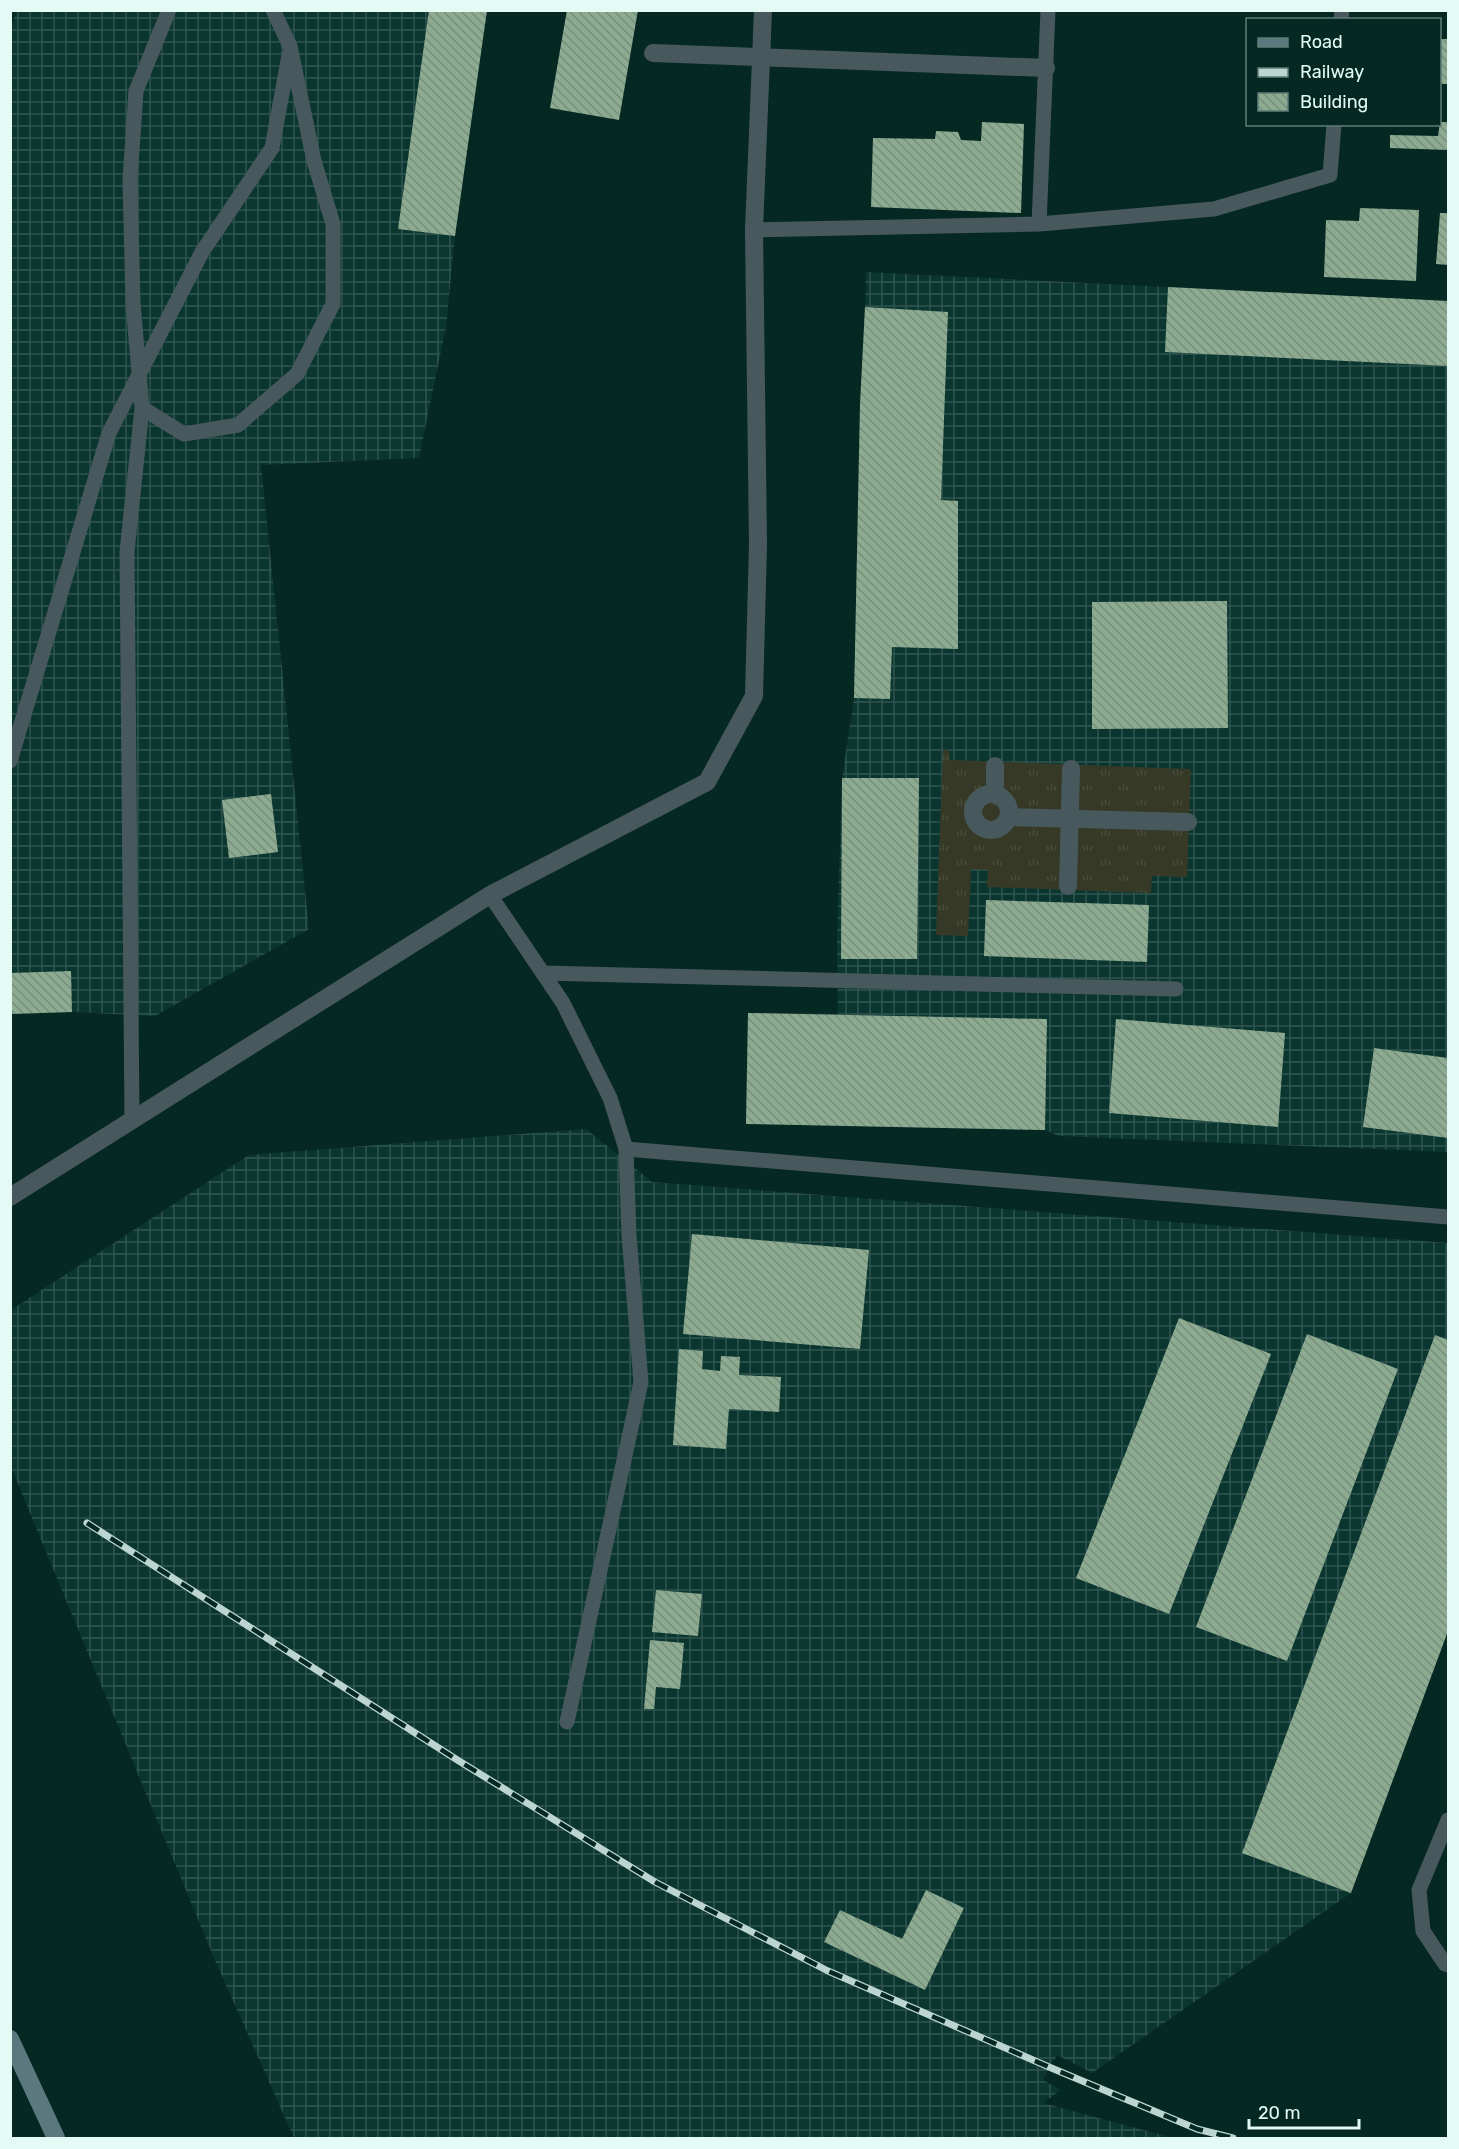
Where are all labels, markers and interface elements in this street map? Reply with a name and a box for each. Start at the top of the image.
legend [1246,18,1441,126]
text: Road [1300,31,1343,53]
text: Railway [1300,61,1364,83]
text: Building [1300,91,1368,113]
scale bar [1249,2092,1358,2130]
text: 20 m [1258,2102,1300,2124]

